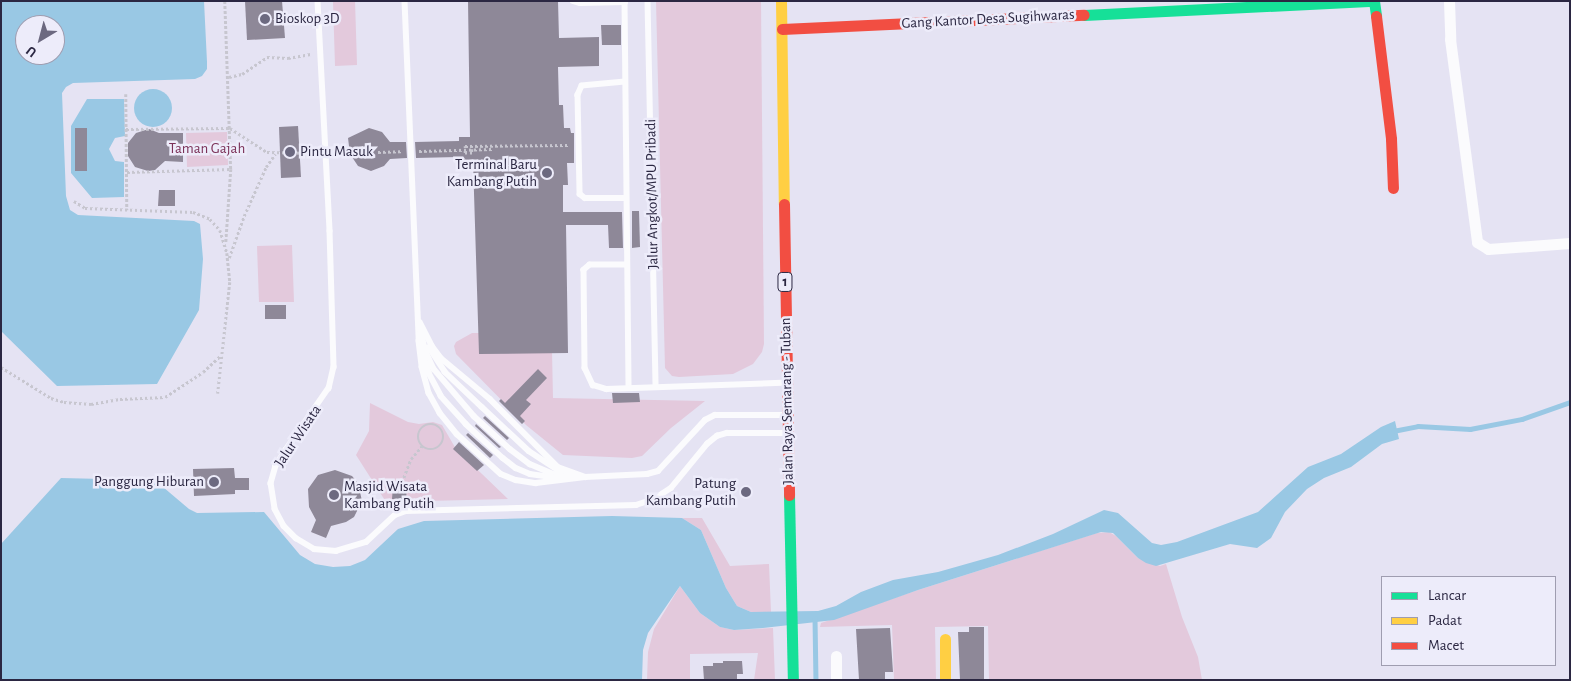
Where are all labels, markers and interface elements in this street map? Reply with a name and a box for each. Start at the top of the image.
street label: Gang Kantor Desa Sugihwaras [901,5,1075,33]
place label: Bioskop 3D [275,10,340,28]
marker: Bioskop 3D [259,13,271,25]
north arrow [15,15,65,65]
text: U [24,43,39,59]
street label: Jalur Angkot/MPU Pribadi [642,119,662,269]
park label: Taman Gajah [169,140,245,158]
place label: Pintu Masuk [300,143,373,161]
marker: Pintu Masuk [284,146,296,158]
place label: Terminal Baru Kambang Putih [447,155,537,190]
marker: Terminal Baru Kambang Putih [541,167,553,179]
road number: 1 [776,270,794,294]
street label: Jalan Raya Semarang - Tuban [777,317,797,485]
street label: Jalur Wisata [271,402,325,470]
place label: Panggung Hiburan [94,473,204,491]
place label: Patung Kambang Putih [646,474,736,509]
marker: Panggung Hiburan [208,476,220,488]
place label: Masjid Wisata Kambang Putih [344,477,434,512]
marker: Patung Kambang Putih [740,486,752,498]
marker: Masjid Wisata Kambang Putih [328,489,340,501]
legend [1381,576,1556,666]
text: Lancar [1428,588,1466,603]
text: Padat [1428,613,1462,628]
text: Macet [1428,638,1464,653]

